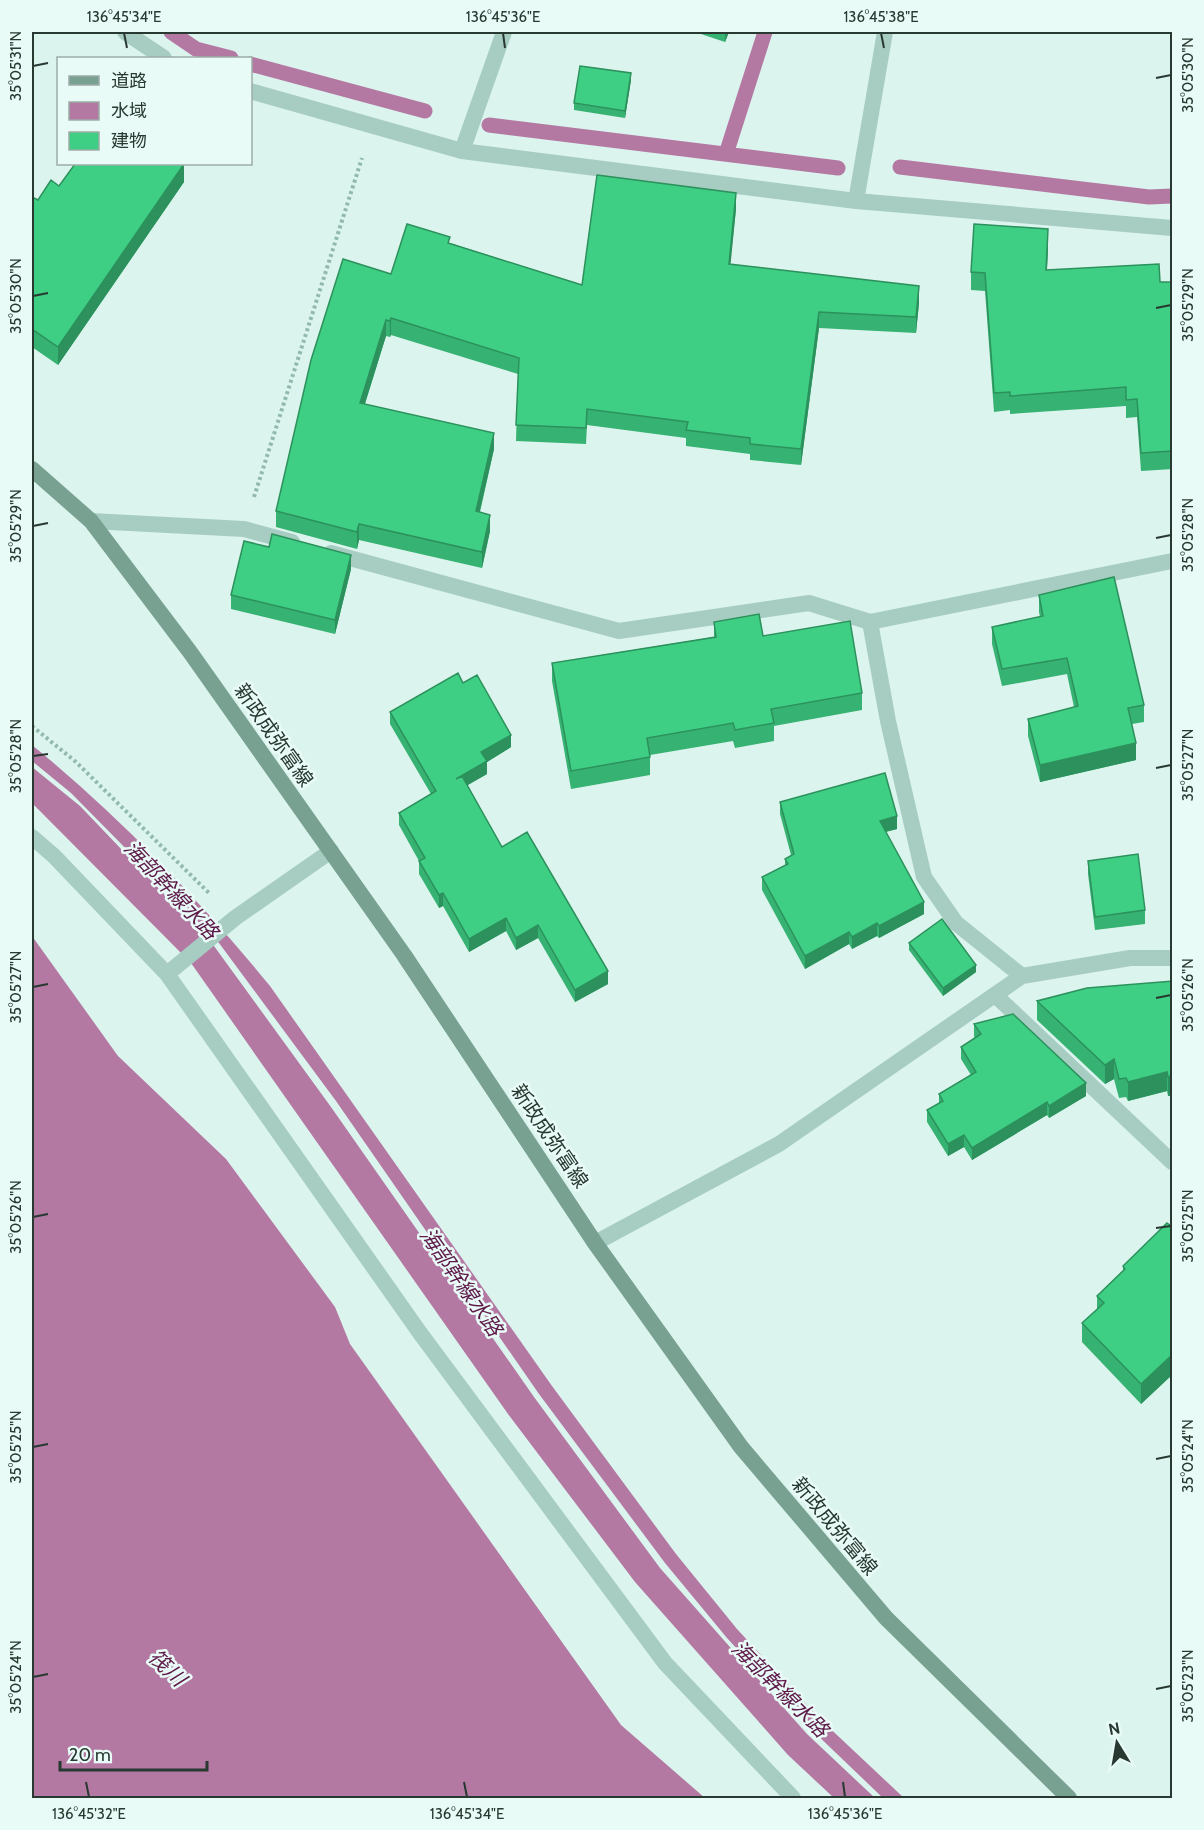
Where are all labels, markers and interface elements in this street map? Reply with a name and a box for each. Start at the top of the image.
text: 136°45'34"E [87,8,161,26]
text: 136°45'36"E [466,8,540,26]
text: 136°45'38"E [843,8,919,26]
text: 35°05'31"N [7,31,25,101]
text: 35°05'30"N [1179,37,1197,113]
legend [57,57,252,165]
text: 道路 [111,70,147,92]
text: 水域 [111,100,147,122]
text: 建物 [111,130,147,152]
text: 35°05'30"N [7,258,25,334]
text: 35°05'29"N [1179,268,1197,342]
text: 35°05'29"N [7,489,25,563]
text: 35°05'28"N [1179,498,1197,572]
street label: 新政成弥富線 [230,679,318,791]
text: 35°05'28"N [7,719,25,793]
text: 35°05'27"N [1179,729,1197,801]
water label: 海部幹線水路 [119,835,225,946]
text: 35°05'27"N [7,951,25,1023]
text: 35°05'26"N [1179,958,1197,1032]
street label: 新政成弥富線 [506,1080,594,1192]
text: 35°05'26"N [7,1180,25,1254]
text: 35°05'25"N [1179,1189,1197,1263]
water label: 海部幹線水路 [415,1223,509,1342]
text: 35°05'25"N [7,1410,25,1484]
text: 35°05'24"N [1179,1419,1197,1493]
street label: 新政成弥富線 [787,1472,883,1580]
water label: 海部幹線水路 [727,1635,835,1743]
text: 35°05'24"N [7,1640,25,1714]
water label: 筏川 [144,1644,193,1693]
text: 35°05'23"N [1179,1649,1197,1723]
north arrow [1087,1713,1147,1773]
text: N [1107,1718,1122,1739]
scale bar [60,1734,207,1772]
text: 20 m [69,1744,111,1766]
text: 136°45'32"E [52,1805,126,1823]
text: 136°45'34"E [430,1805,504,1823]
text: 136°45'36"E [808,1805,882,1823]

